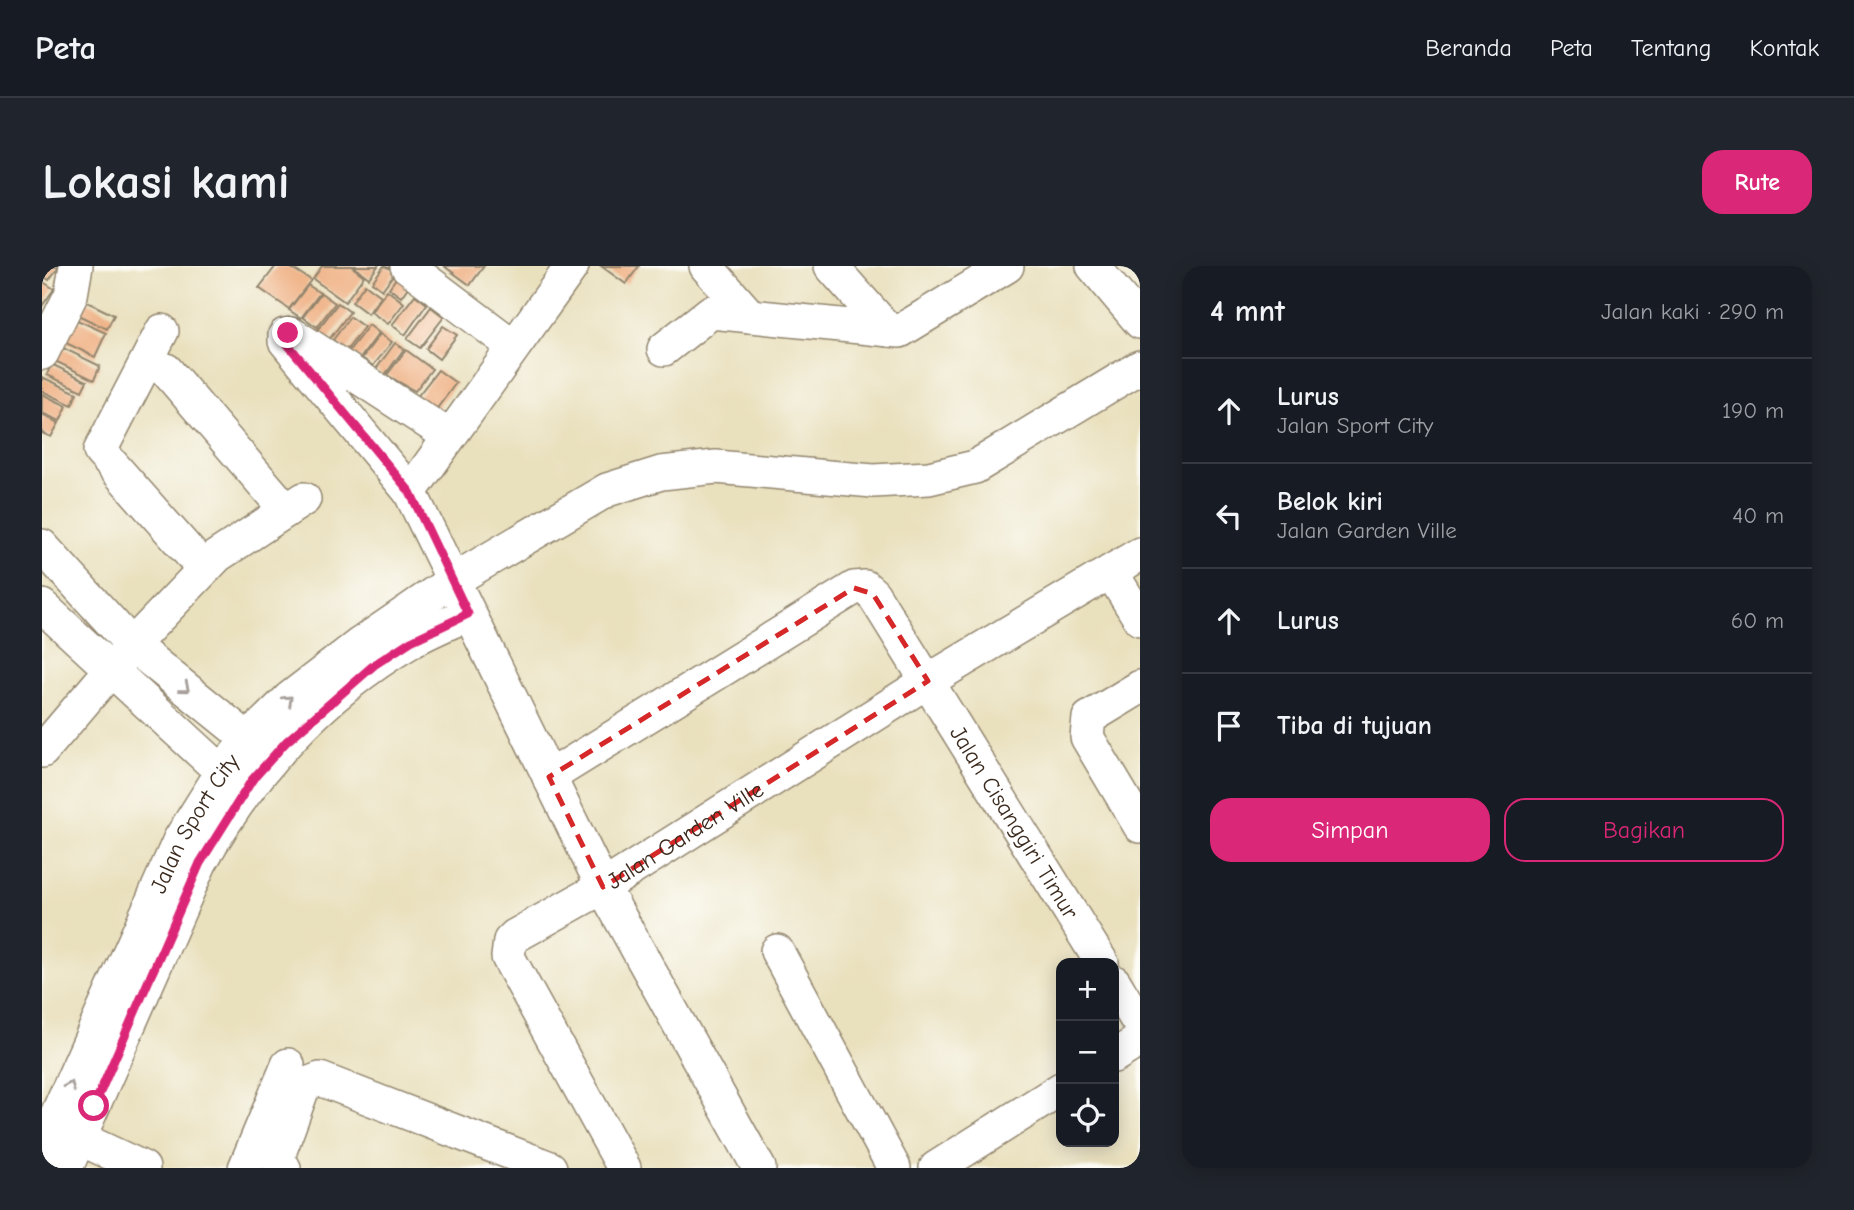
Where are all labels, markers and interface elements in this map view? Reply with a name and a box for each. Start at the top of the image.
text: Peta [35,29,96,67]
text: Beranda [1425,34,1512,62]
text: Peta [1550,34,1593,62]
text: Tentang [1631,34,1711,62]
text: Kontak [1749,34,1819,62]
button: Rute [1702,150,1812,214]
text: Lokasi kami [42,154,290,210]
text: 4 mnt [1210,294,1285,329]
text: Jalan kaki · 290 m [1601,298,1784,325]
route end [272,317,303,348]
text: Lurus [1277,382,1339,412]
icon: ahead [1210,392,1248,430]
text: 190 m [1722,397,1784,424]
text: Jalan Sport City [1277,412,1433,439]
text: Belok kiri [1277,487,1383,517]
icon: left [1210,497,1248,535]
text: 40 m [1732,502,1784,529]
text: Jalan Garden Ville [1277,517,1457,544]
icon: ahead [1210,602,1248,640]
text: Lurus [1277,606,1339,636]
text: 60 m [1731,607,1784,634]
one-way arrow [177,679,190,692]
one-way arrow [280,695,293,708]
icon: arrive [1210,707,1248,745]
text: Tiba di tujuan [1277,711,1432,741]
street label: Jalan Cisanggiri Timur [945,721,1085,924]
street label: Jalan Sport City [144,748,245,897]
street label: Jalan Garden Ville [602,775,768,895]
button: Simpan [1210,798,1490,862]
button: Bagikan [1504,798,1784,862]
map controls [1056,958,1119,1147]
button: + [1056,958,1119,1021]
button: − [1056,1021,1119,1084]
one-way arrow [62,1081,76,1093]
button: locate [1056,1084,1119,1147]
route start [78,1090,109,1121]

